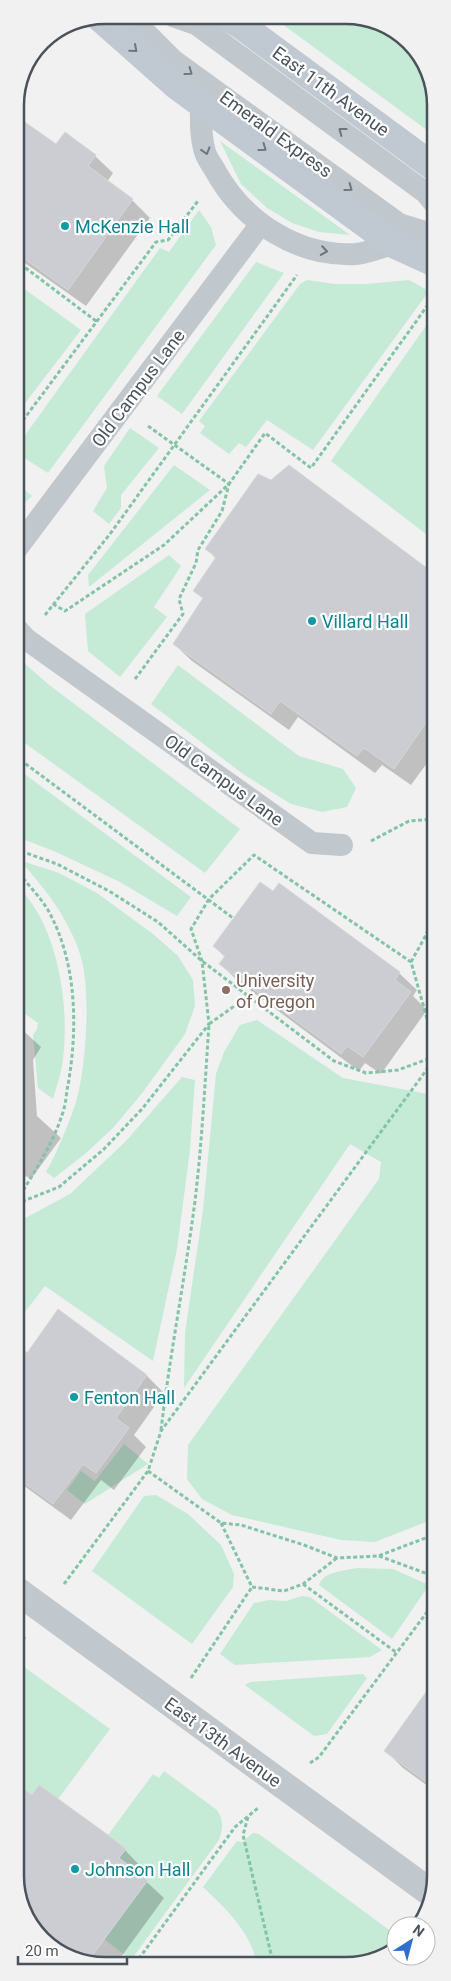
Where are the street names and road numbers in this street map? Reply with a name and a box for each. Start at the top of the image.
street label: East 11th Avenue [269,42,393,140]
street label: Emerald Express [216,86,336,182]
street label: Old Campus Lane [87,325,189,451]
street label: Old Campus Lane [161,730,287,830]
street label: East 13th Avenue [161,1693,285,1791]

